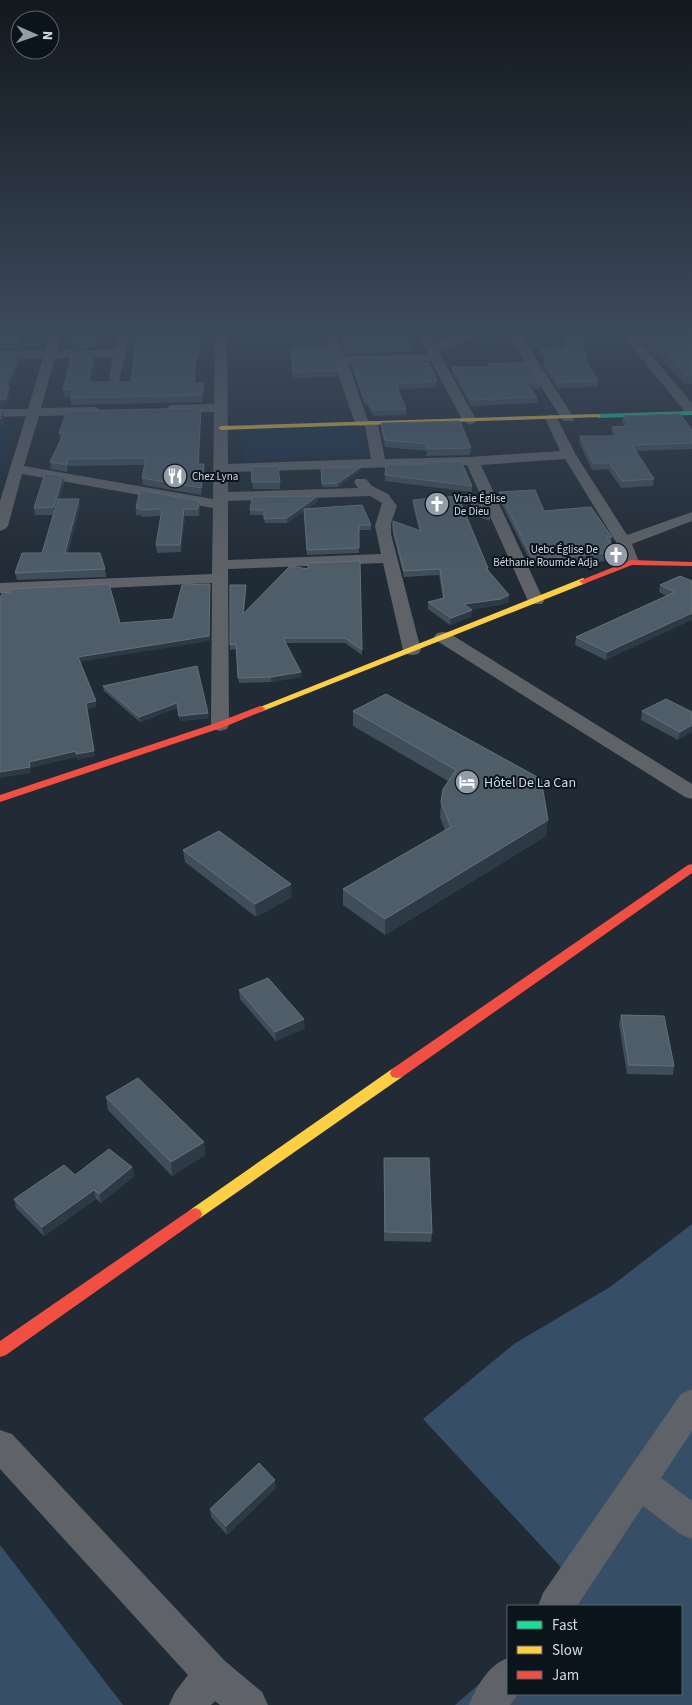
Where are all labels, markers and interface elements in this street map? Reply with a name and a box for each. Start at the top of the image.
north arrow [10,10,60,60]
text: N [37,30,57,40]
restaurant icon: Chez Lyna [162,463,188,489]
place label: Chez Lyna [192,469,238,484]
church icon: Vraie Église De Dieu [424,491,450,517]
place label: Vraie Église De Dieu [454,491,506,519]
place label: Uebc Église De Béthanie Roumde Adja [493,542,599,570]
church icon: Uebc Église De Béthanie Roumde Adja [603,542,629,568]
hotel icon: Hôtel De La Can [454,769,480,795]
place label: Hôtel De La Can [484,773,576,793]
legend [507,1605,682,1695]
text: Fast [552,1615,578,1636]
text: Slow [552,1640,583,1661]
text: Jam [552,1665,579,1686]

